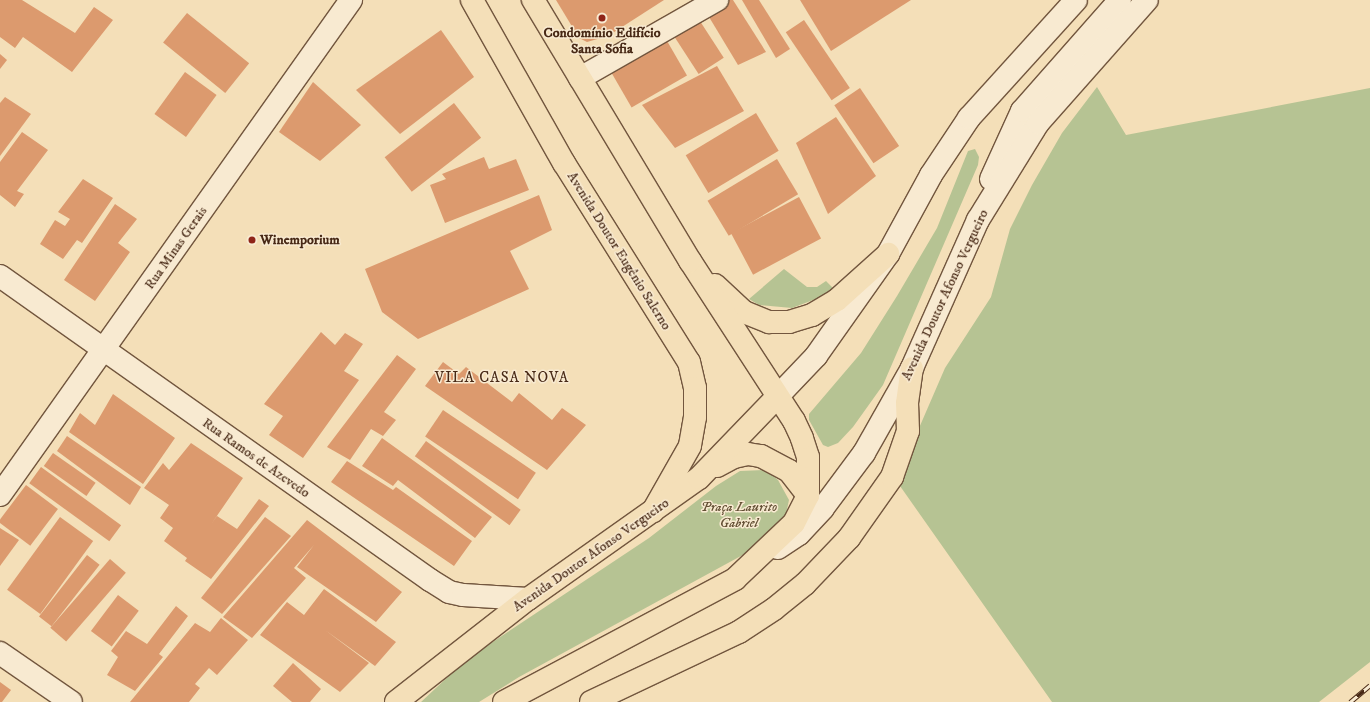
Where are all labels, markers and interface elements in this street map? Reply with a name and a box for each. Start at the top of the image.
marker: Condomínio Edifício Santa Sofia [597,13,607,23]
place label: Condomínio Edifício Santa Sofia [543,25,661,58]
street label: Avenida Doutor Eugênio Salerno [563,169,675,333]
street label: Rua Minas Gerais [141,203,211,293]
street label: Avenida Doutor Afonso Vergueiro [898,207,992,383]
place label: Winemporium [260,232,340,248]
marker: Winemporium [247,235,257,245]
district label: VILA CASA NOVA [435,369,569,387]
street label: Rua Ramos de Azevedo [199,415,313,501]
street label: Avenida Doutor Afonso Vergueiro [510,495,672,615]
park label: Praça Laurito Gabriel [701,499,777,532]

